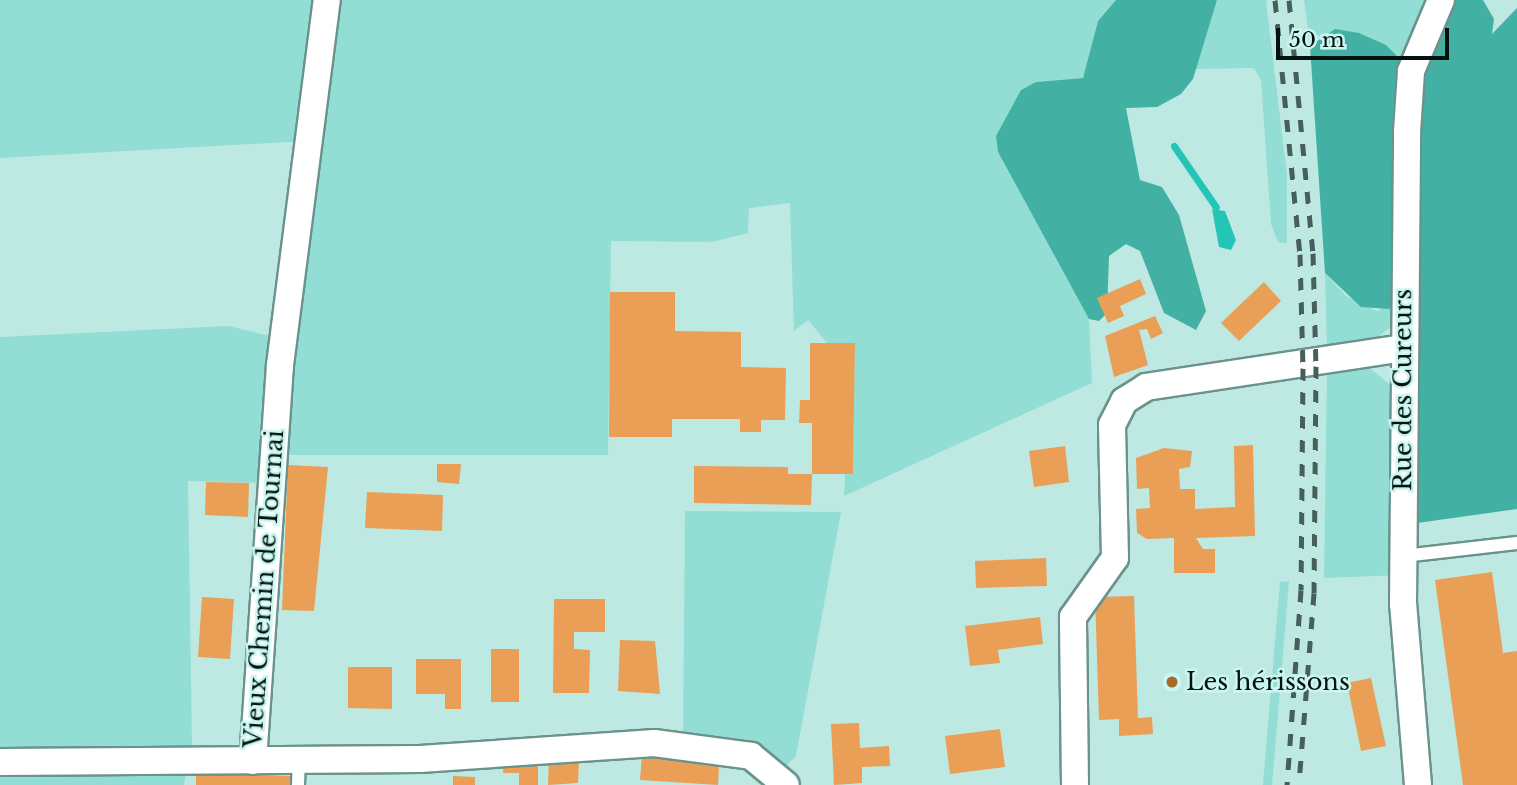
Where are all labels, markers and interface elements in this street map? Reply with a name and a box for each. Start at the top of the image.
scale bar [1279,14,1452,58]
text: 50 m [1289,27,1344,53]
street label: Rue des Cureurs [1389,289,1417,491]
street label: Vieux Chemin de Tournai [238,429,290,749]
place label: Les hérissons [1186,668,1350,696]
marker: Les hérissons [1164,674,1180,690]

